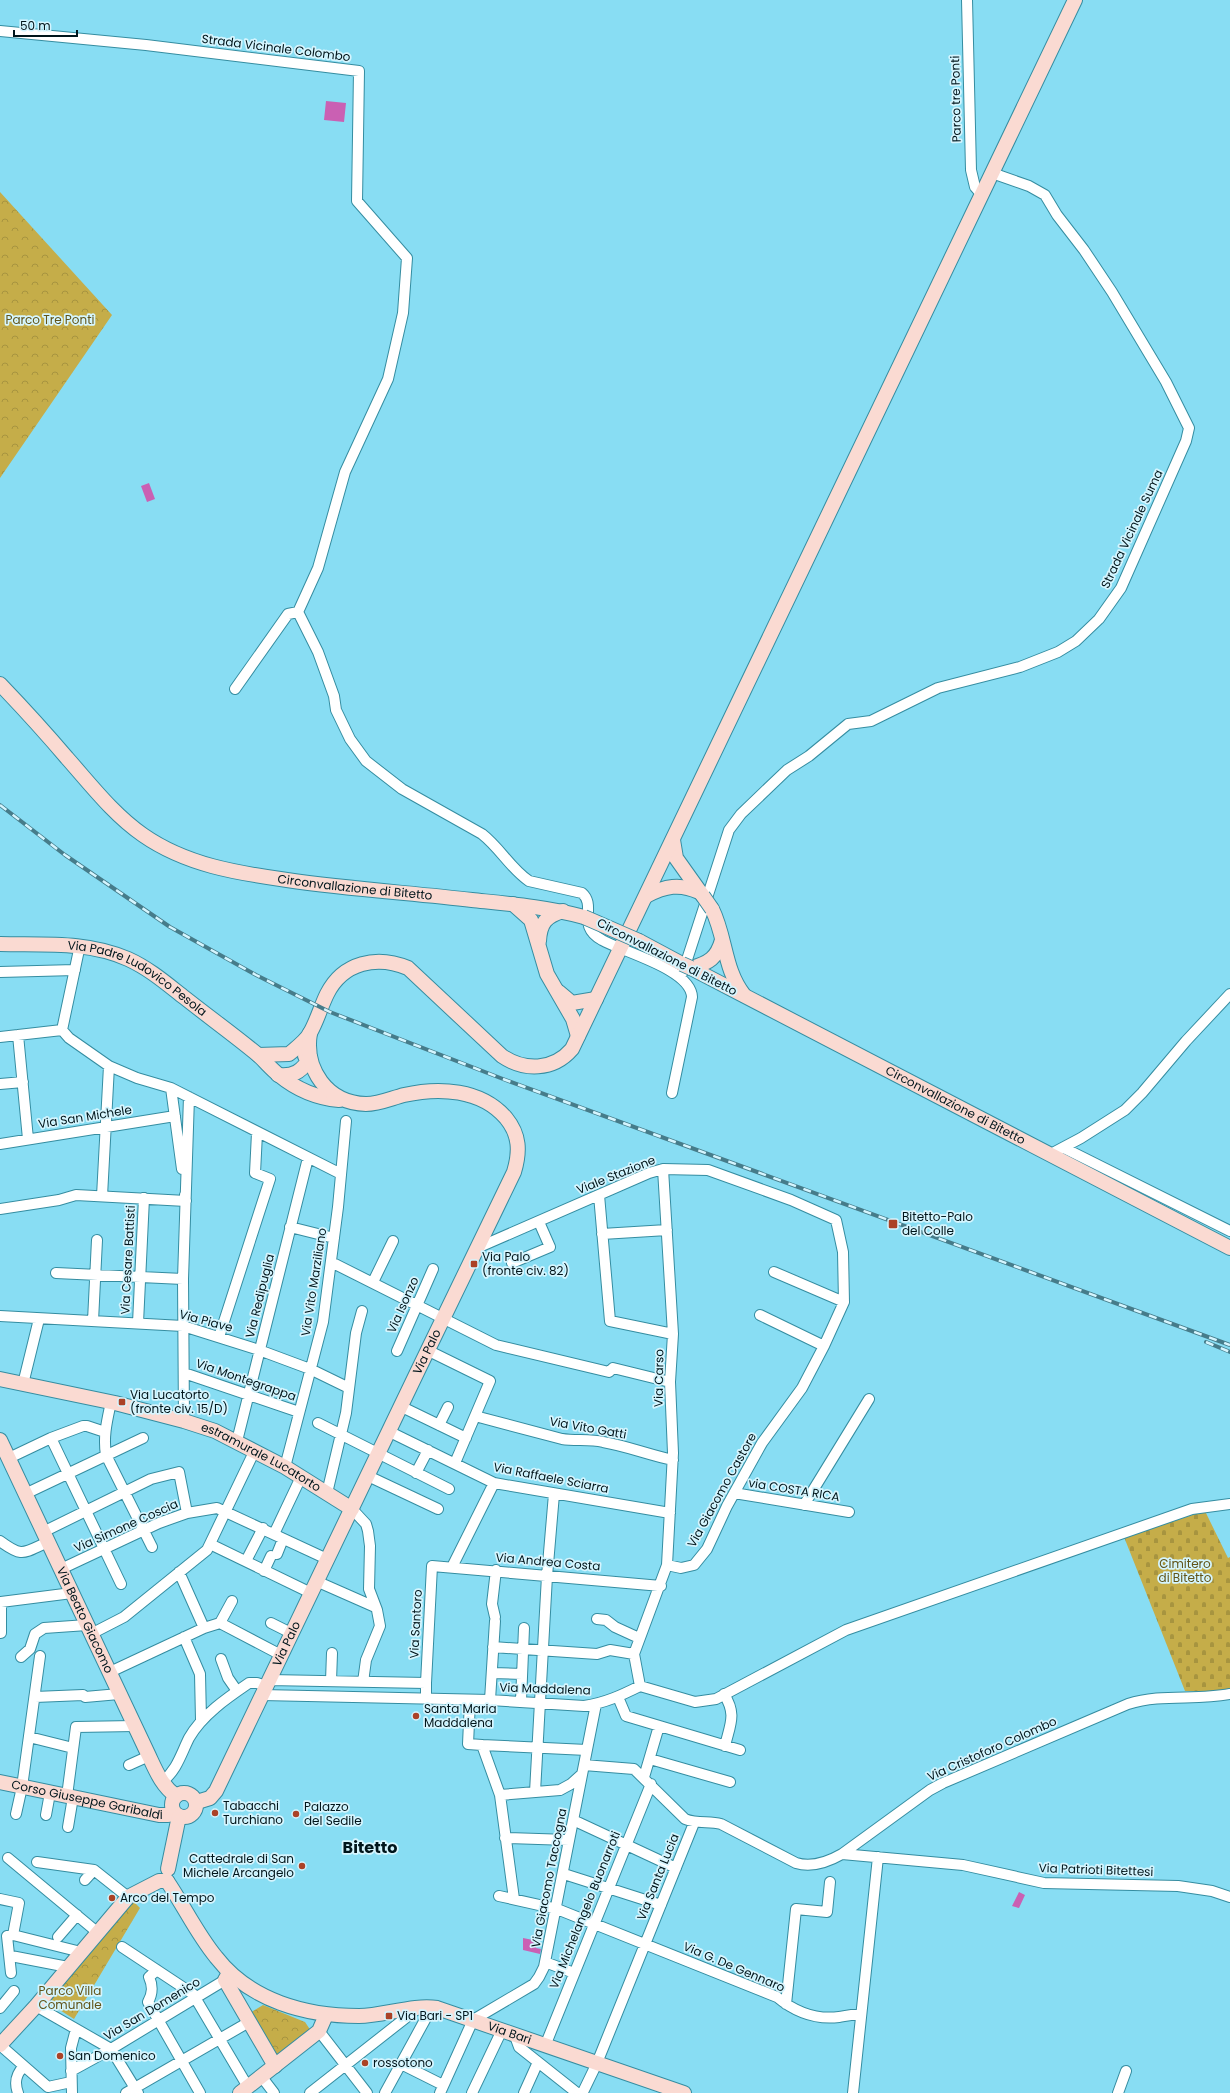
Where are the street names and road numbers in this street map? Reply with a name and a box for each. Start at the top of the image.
street label: Strada Vicinale Colombo [201,30,352,65]
street label: Parco tre Ponti [946,55,965,143]
street label: Strada Vicinale Suma [1097,467,1167,591]
street label: Circonvallazione di Bitetto [277,870,434,904]
street label: Circonvallazione di Bitetto [594,914,741,1000]
street label: Via Padre Ludovico Pesola [67,936,210,1020]
street label: Circonvallazione di Bitetto [883,1062,1029,1148]
street label: Via San Michele [37,1101,133,1132]
street label: Viale Stazione [574,1151,658,1198]
street label: Via Cesare Battisti [116,1205,139,1315]
street label: Via Vito Marziliano [297,1226,331,1337]
street label: Via Redipuglia [241,1252,278,1340]
street label: Via Isonzo [383,1274,423,1336]
street label: Via Piave [178,1305,235,1336]
street label: Via Palo [408,1326,445,1377]
street label: Via Carso [649,1348,668,1407]
street label: Via Montegrappa [194,1354,299,1405]
street label: Via Vito Gatti [548,1412,628,1443]
street label: estramurale Lucatorto [199,1418,325,1496]
street label: Via Giacomo Castore [683,1429,760,1550]
street label: Via Raffaele Sciarra [492,1458,610,1497]
street label: via COSTA RICA [747,1474,841,1505]
street label: Via Simone Coscia [71,1495,181,1556]
street label: Via Andrea Costa [495,1548,601,1575]
street label: Via Beato Giacomo [53,1564,118,1676]
street label: Via Santoro [405,1589,426,1659]
street label: Via Palo [268,1618,304,1669]
street label: Via Maddalena [499,1678,591,1699]
street label: Via Cristoforo Colombo [924,1712,1060,1785]
street label: Corso Giuseppe Garibaldi [10,1776,163,1823]
street label: Via Giacomo Taccogna [527,1807,570,1949]
street label: Via Michelangelo Buonarroti [545,1828,624,1991]
street label: Via Santa Lucia [632,1831,683,1923]
street label: Via Patrioti Bitettesi [1038,1859,1154,1880]
street label: Via G. De Gennaro [681,1937,788,1996]
street label: Via San Domenico [100,1973,204,2044]
street label: Via Bari [485,2017,534,2048]

